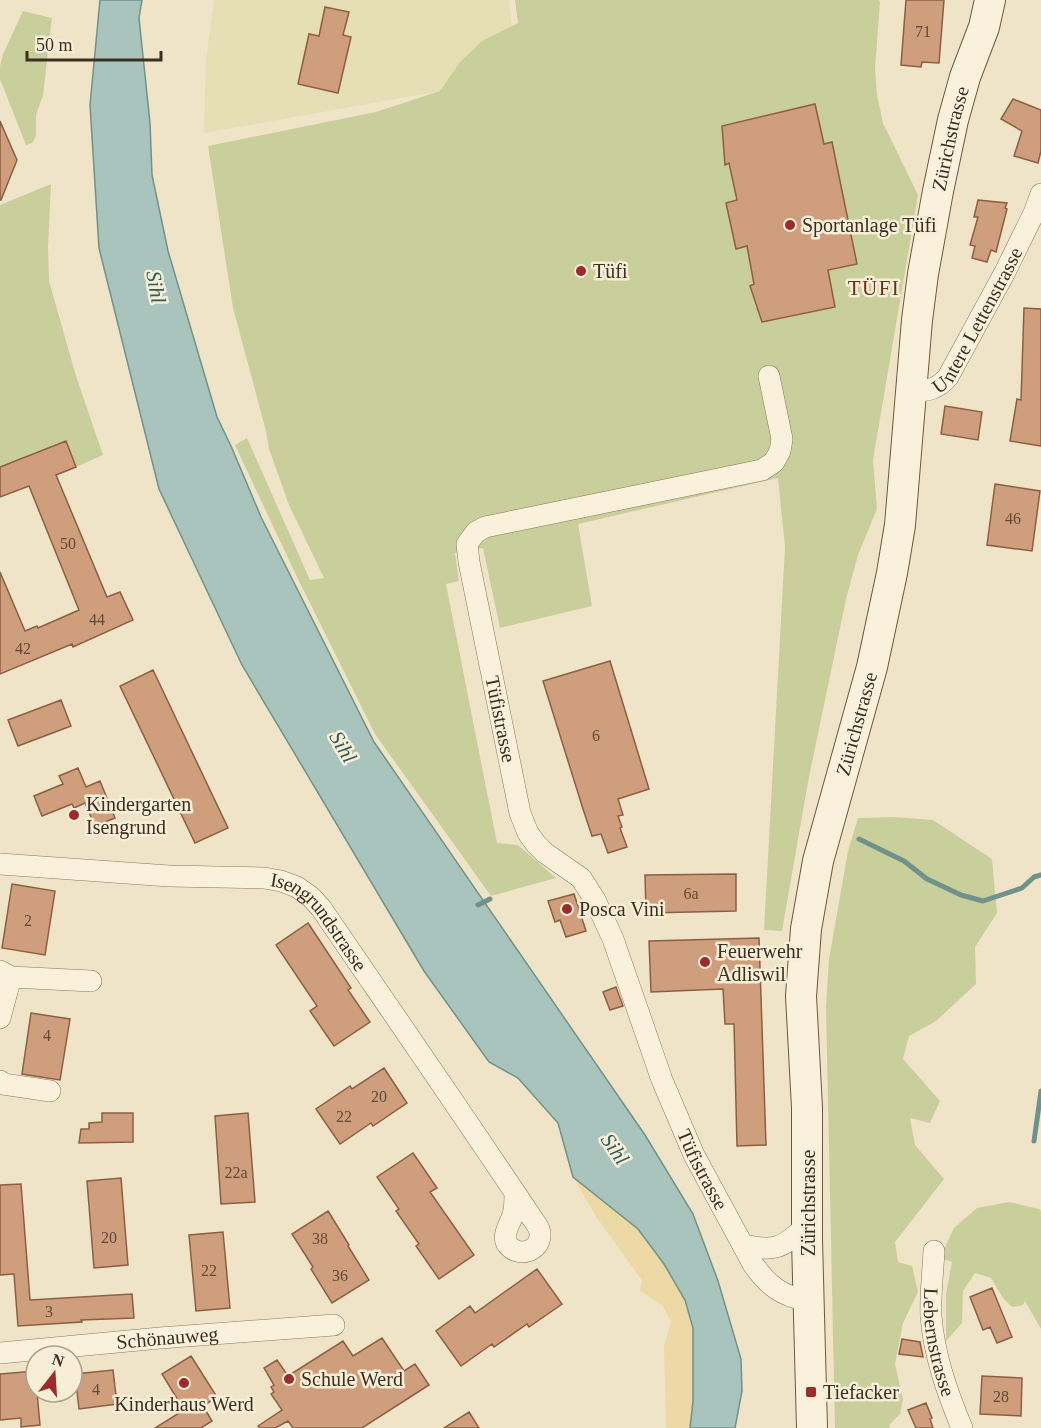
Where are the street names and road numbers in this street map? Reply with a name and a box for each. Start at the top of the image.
street label: Zürichstrasse [927,83,973,193]
street label: Untere Lettenstrasse [928,243,1027,398]
street label: Zürichstrasse [831,669,881,778]
street label: Tüfistrasse [481,674,520,764]
street label: Isengrundstrasse [269,868,372,975]
street label: Tüfistrasse [673,1126,733,1214]
street label: Zürichstrasse [797,1150,819,1256]
street label: Lebernstrasse [920,1287,960,1399]
street label: Schönauweg [115,1323,219,1353]

